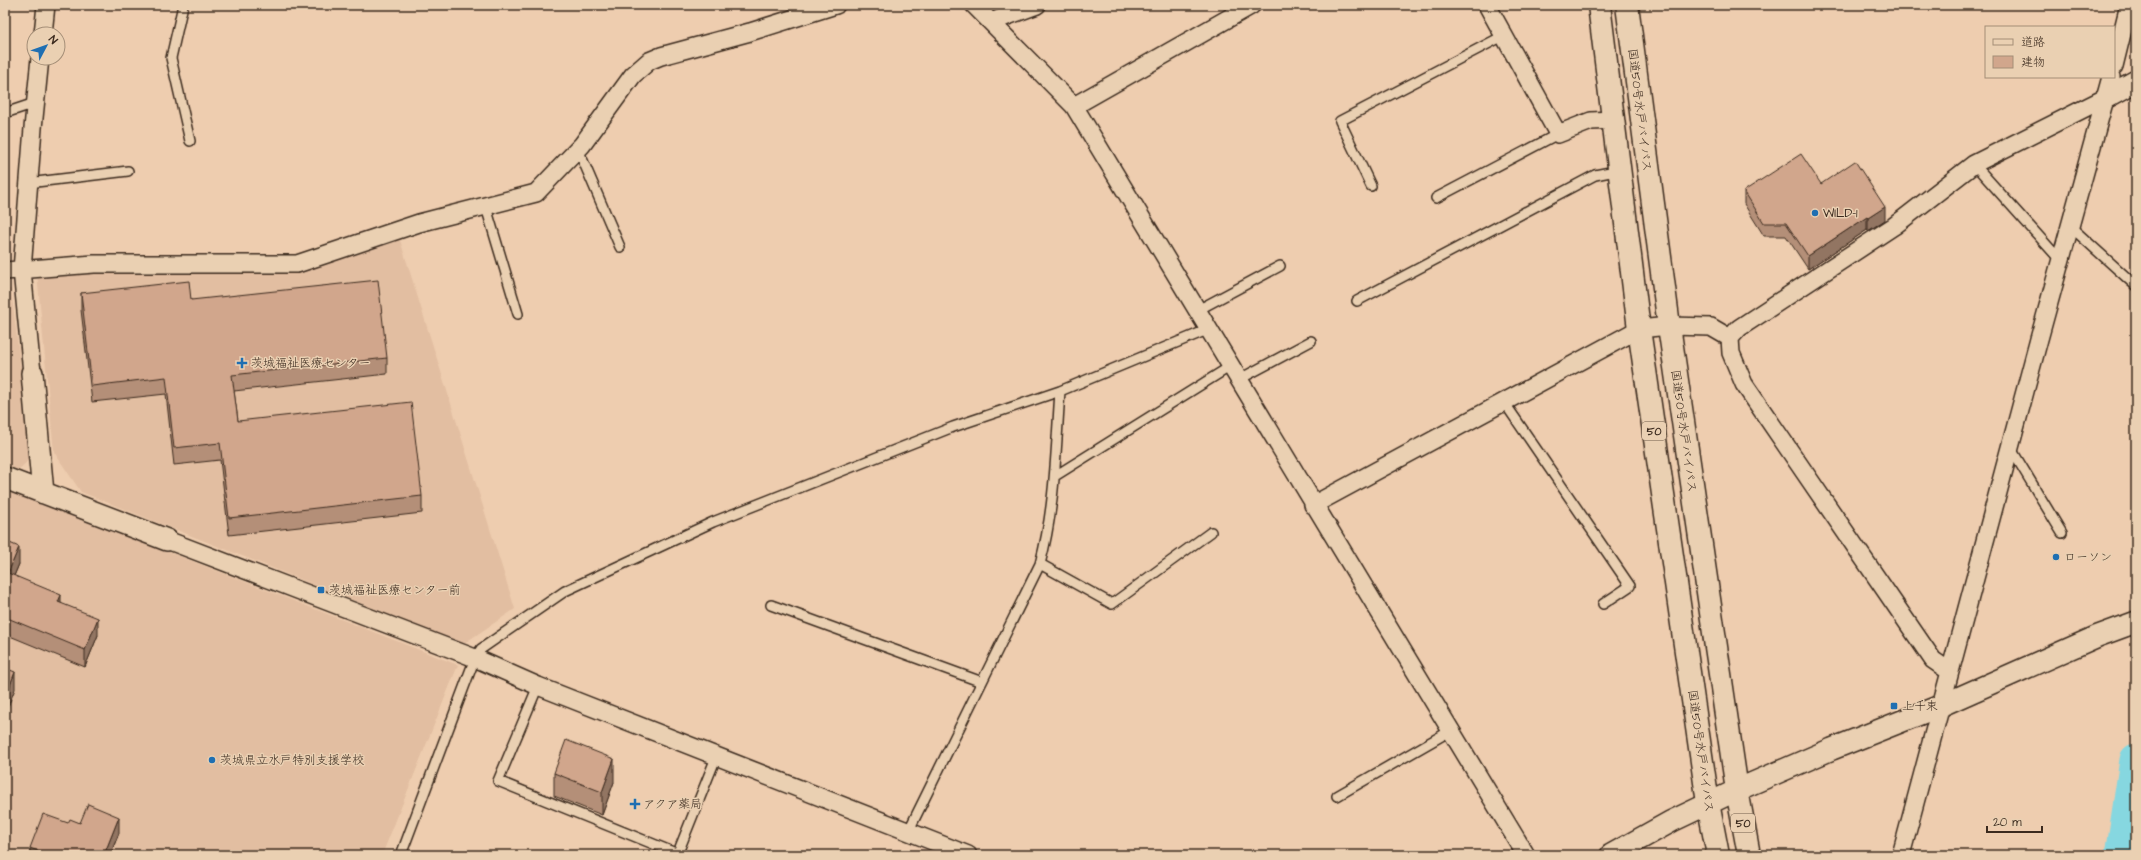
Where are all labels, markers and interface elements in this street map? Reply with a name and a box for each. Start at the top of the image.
north arrow [26,26,66,66]
legend [1985,26,2115,78]
text: N [45,32,61,47]
text: 道路 [2021,34,2045,51]
street label: 国道50号水戸バイパス [1624,48,1655,173]
text: 建物 [2021,54,2045,71]
place label: WILD-1 [1823,205,1858,222]
marker: WILD-1 [1810,208,1820,218]
place label: 茨城福祉医療センター [251,355,371,372]
marker: 茨城福祉医療センター [236,357,248,369]
street label: 国道50号水戸バイパス [1666,369,1701,494]
road number: 50 [1642,422,1666,440]
place label: ローソン [2064,549,2112,566]
marker: ローソン [2051,552,2061,562]
place label: 茨城福祉医療センター前 [329,582,461,599]
marker: 茨城福祉医療センター前 [316,585,326,595]
street label: 国道50号水戸バイパス [1683,689,1718,814]
place label: 上千束 [1902,698,1938,715]
marker: 上千束 [1889,701,1899,711]
place label: 茨城県立水戸特別支援学校 [220,752,364,769]
marker: 茨城県立水戸特別支援学校 [207,755,217,765]
place label: アクア薬局 [643,796,702,813]
marker: アクア薬局 [630,799,640,809]
scale bar [1987,808,2042,834]
road number: 50 [1731,814,1755,832]
text: 20 m [1993,814,2022,831]

